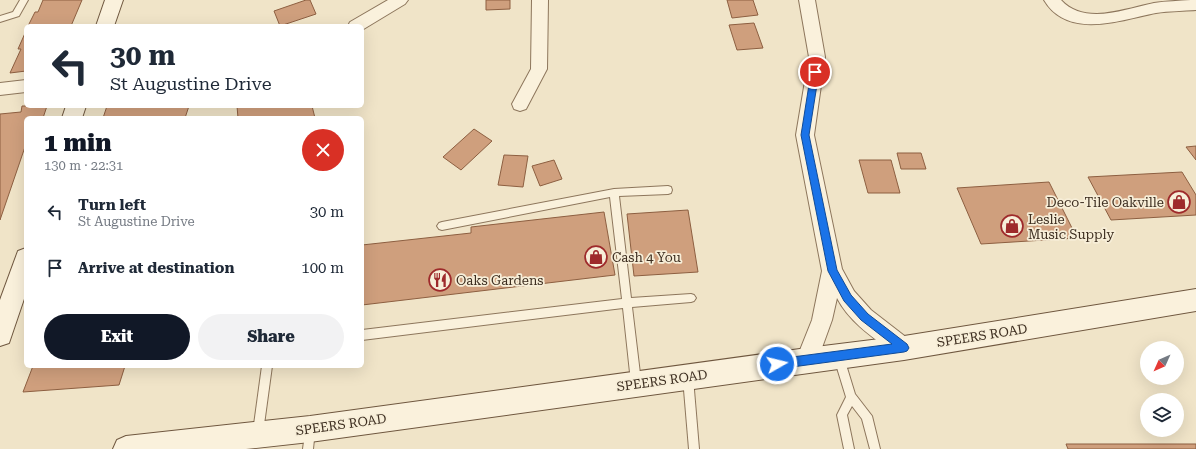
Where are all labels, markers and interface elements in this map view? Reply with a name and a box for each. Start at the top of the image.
text: 30 m [110,39,175,72]
icon: left [44,40,96,92]
pin [798,55,832,89]
icon: arrive [804,61,826,83]
text: St Augustine Drive [110,73,272,94]
text: 1 min [44,129,111,157]
button: close [302,129,344,171]
text: 130 m · 22:31 [44,158,123,173]
shop icon: Deco-Tile Oakville [1166,189,1192,215]
place label: Deco-Tile Oakville [1047,195,1164,210]
text: Turn left [78,196,146,214]
icon: left [44,201,66,223]
text: 30 m [310,203,344,221]
place label: Leslie Music Supply [1028,212,1115,242]
shop icon: Leslie Music Supply [999,213,1025,239]
text: St Augustine Drive [78,214,195,229]
shop icon: Cash 4 You [583,244,609,270]
place label: Cash 4 You [612,250,681,265]
icon: arrive [44,257,66,279]
text: Arrive at destination [78,259,234,277]
text: 100 m [301,259,344,277]
restaurant icon: Oaks Gardens [427,267,453,293]
place label: Oaks Gardens [456,273,544,288]
button: Exit [44,314,190,360]
button: Share [198,314,344,360]
street label: SPEERS ROAD [936,321,1028,350]
north arrow [1140,341,1184,385]
map controls [1140,341,1184,437]
position arrow [756,343,798,385]
street label: SPEERS ROAD [616,367,708,394]
button: layers [1140,393,1184,437]
street label: SPEERS ROAD [295,411,387,438]

